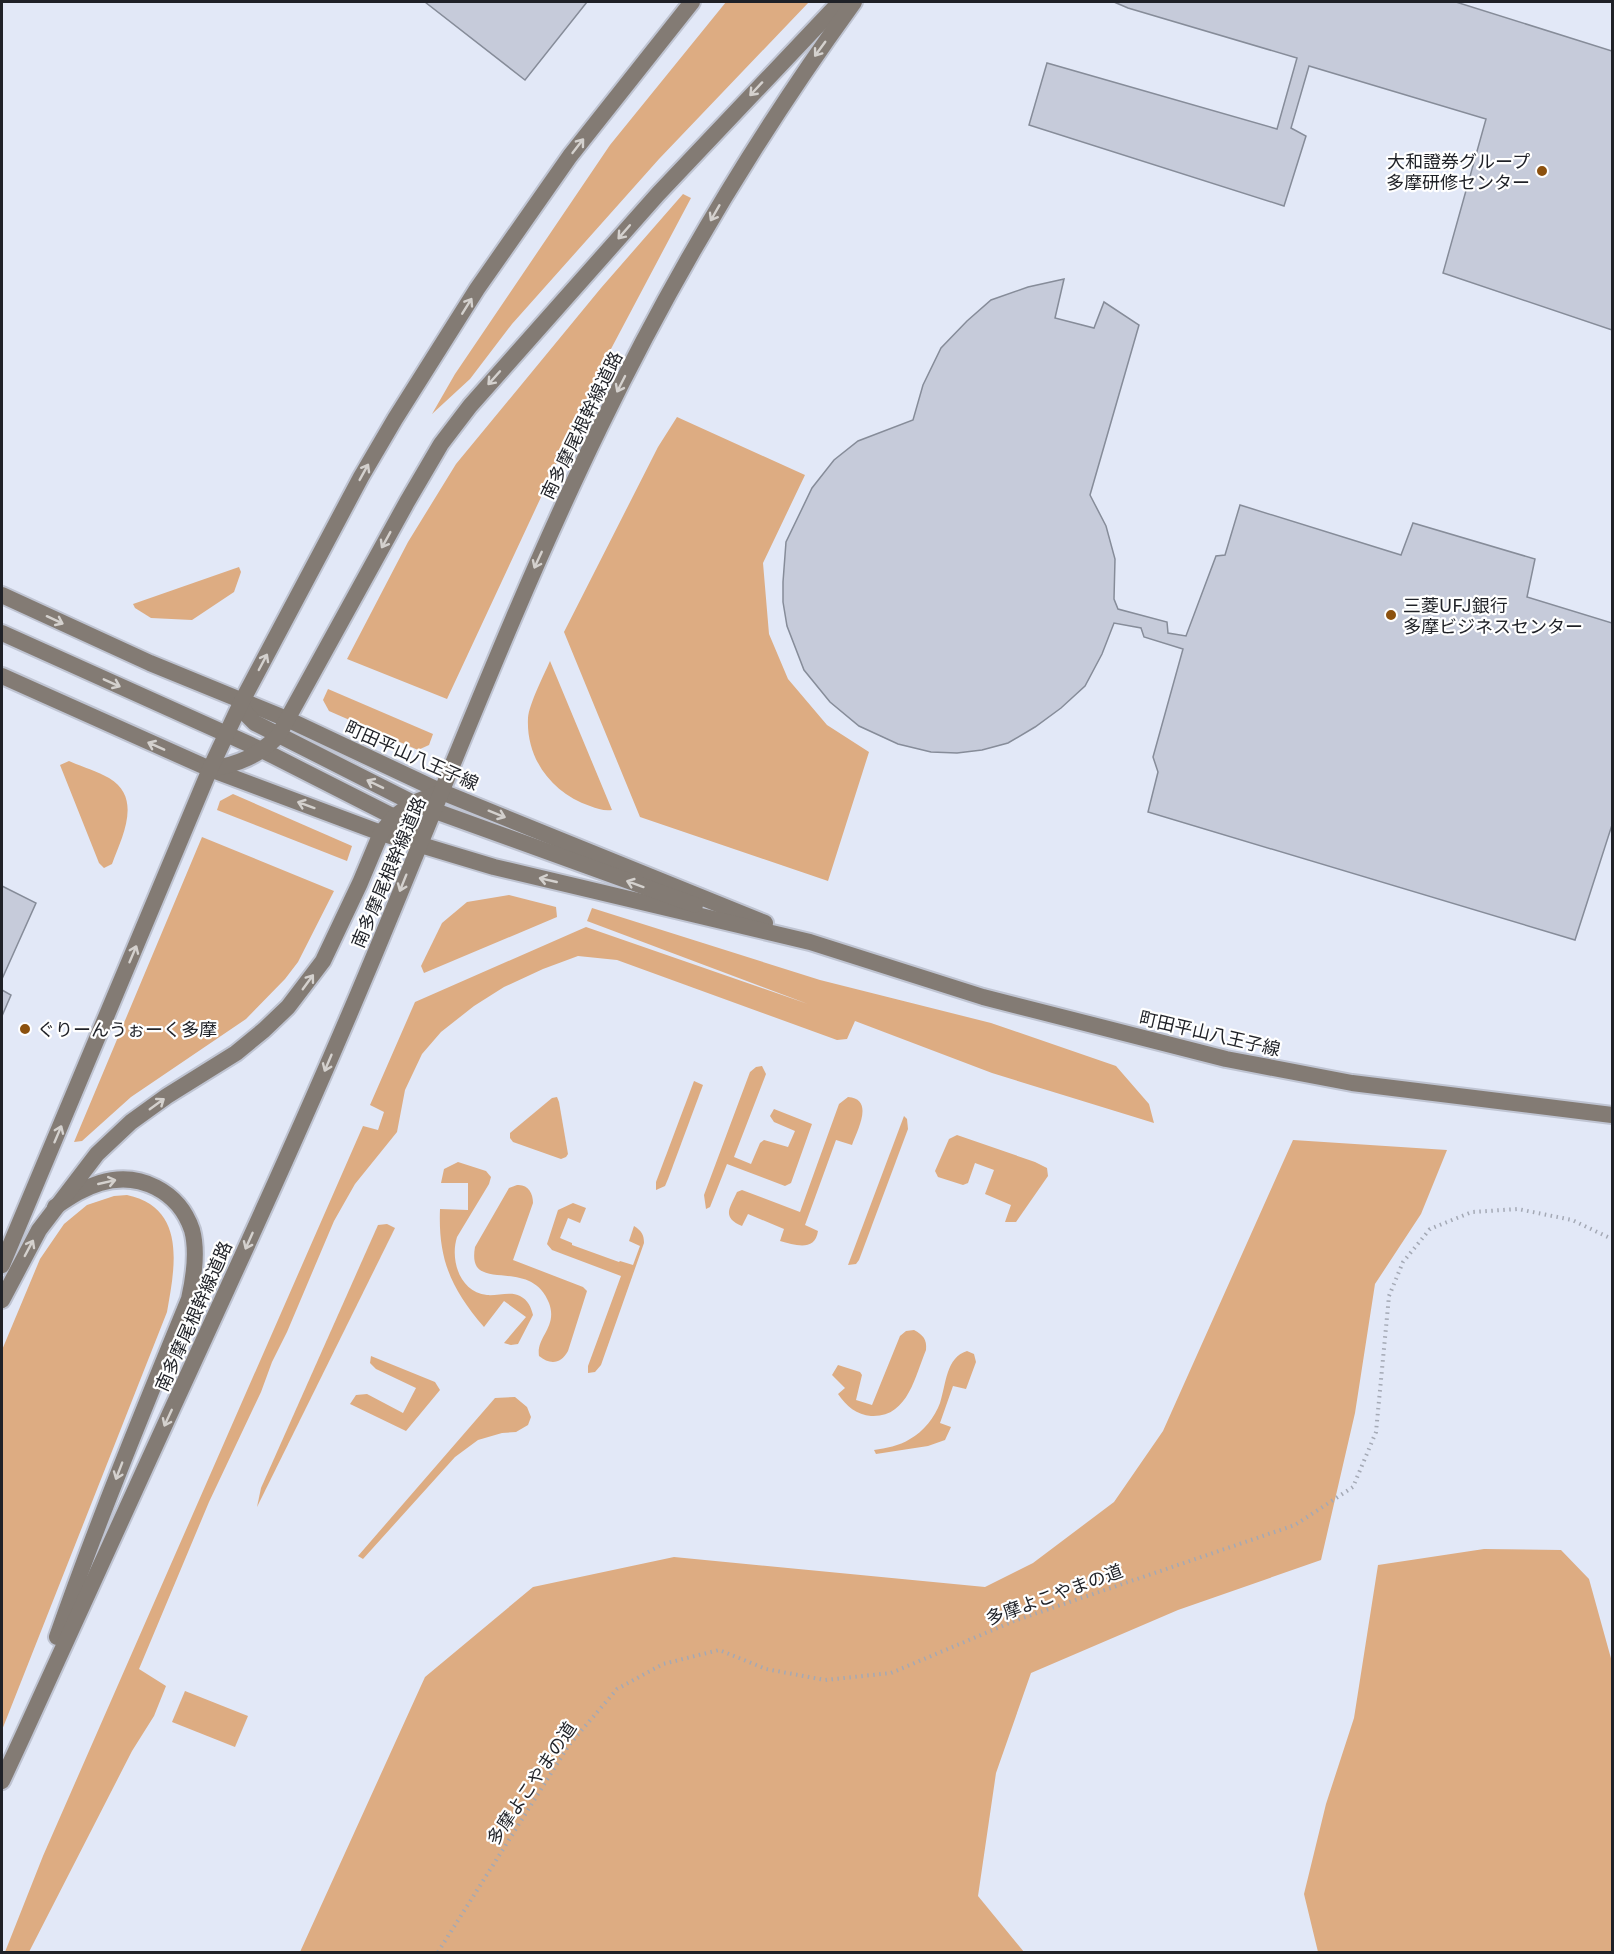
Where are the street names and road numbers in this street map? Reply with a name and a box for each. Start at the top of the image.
street label: 南多摩尾根幹線道路 [536,347,626,503]
street label: 町田平山八王子線 [342,716,482,794]
street label: 南多摩尾根幹線道路 [346,793,430,951]
street label: 町田平山八王子線 [1137,1006,1283,1060]
street label: 南多摩尾根幹線道路 [150,1238,236,1394]
street label: 多摩よこやまの道 [983,1559,1125,1629]
street label: 多摩よこやまの道 [482,1717,580,1849]

